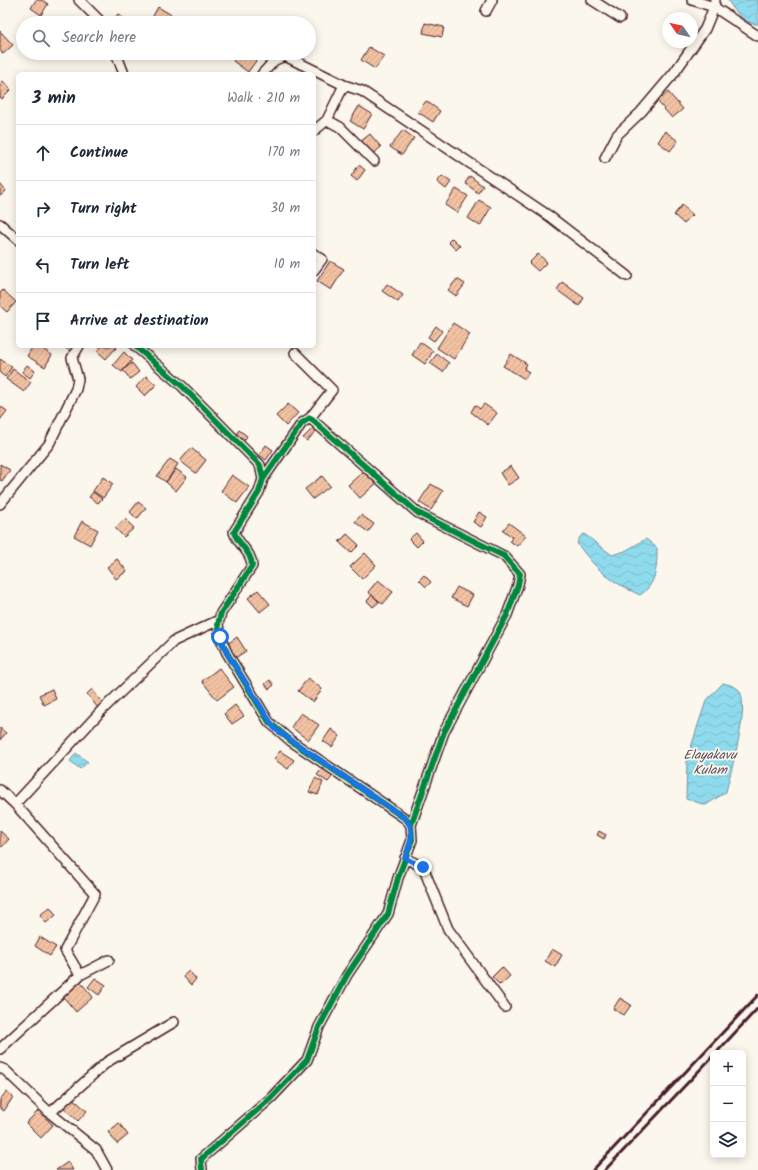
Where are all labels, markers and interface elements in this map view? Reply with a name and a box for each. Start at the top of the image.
north arrow [662,12,698,48]
search box [16,16,316,60]
text: Search here [62,26,136,50]
icon: search [30,27,52,49]
text: 3 min [32,85,76,112]
text: Walk · 210 m [227,88,300,109]
text: Continue [70,141,128,165]
icon: ahead [32,142,54,164]
text: 170 m [268,142,300,163]
text: Turn right [70,197,137,221]
icon: right [32,198,54,220]
text: 30 m [271,198,300,219]
text: Turn left [70,253,130,277]
icon: left [32,254,54,276]
text: 10 m [274,254,300,275]
text: Arrive at destination [70,309,209,333]
icon: arrive [32,310,54,332]
route start [211,628,229,646]
water label: Elayakavu Kulam [683,745,738,781]
route end [414,858,432,876]
map controls [710,1050,746,1158]
button: + [710,1050,746,1086]
button: − [710,1086,746,1122]
button: layers [710,1122,746,1158]

